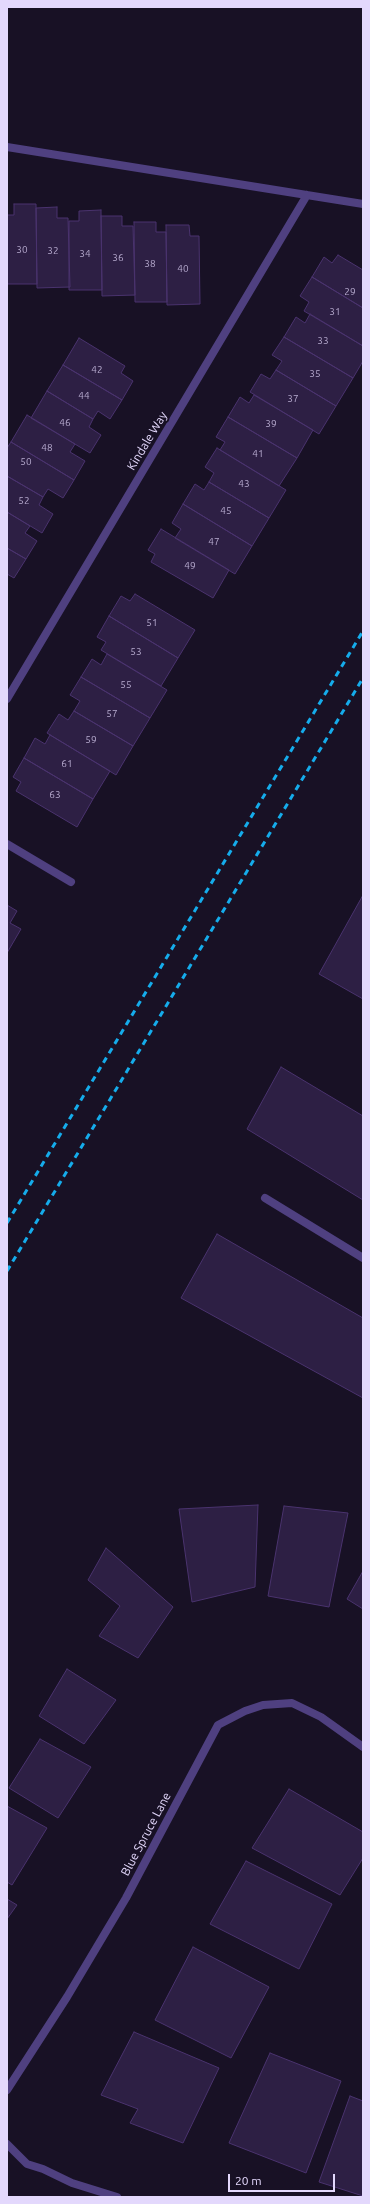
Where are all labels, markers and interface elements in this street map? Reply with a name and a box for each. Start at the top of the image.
house number: 30 [16,244,28,256]
house number: 32 [47,245,59,257]
house number: 34 [79,248,91,260]
house number: 36 [112,252,124,264]
house number: 38 [144,258,156,270]
house number: 40 [177,263,189,275]
house number: 29 [344,286,356,298]
house number: 31 [329,306,341,318]
house number: 33 [317,335,329,347]
house number: 42 [91,364,103,376]
house number: 35 [309,368,321,380]
house number: 44 [78,390,90,402]
house number: 37 [287,393,299,405]
street label: Kindale Way [124,409,170,473]
house number: 46 [59,417,71,429]
house number: 39 [265,418,277,430]
house number: 48 [41,442,53,454]
house number: 41 [252,448,264,460]
house number: 50 [20,456,32,468]
house number: 43 [238,478,250,490]
house number: 52 [18,495,30,507]
house number: 45 [220,505,232,517]
house number: 47 [208,536,220,548]
house number: 49 [184,560,196,572]
house number: 51 [146,617,158,629]
house number: 53 [130,646,142,658]
house number: 55 [120,679,132,691]
house number: 57 [106,708,118,720]
house number: 59 [85,734,97,746]
house number: 61 [61,758,73,770]
house number: 63 [49,789,61,801]
street label: Blue Spruce Lane [118,1790,174,1878]
scale bar [230,2166,337,2192]
text: 20 m [235,2174,262,2187]

